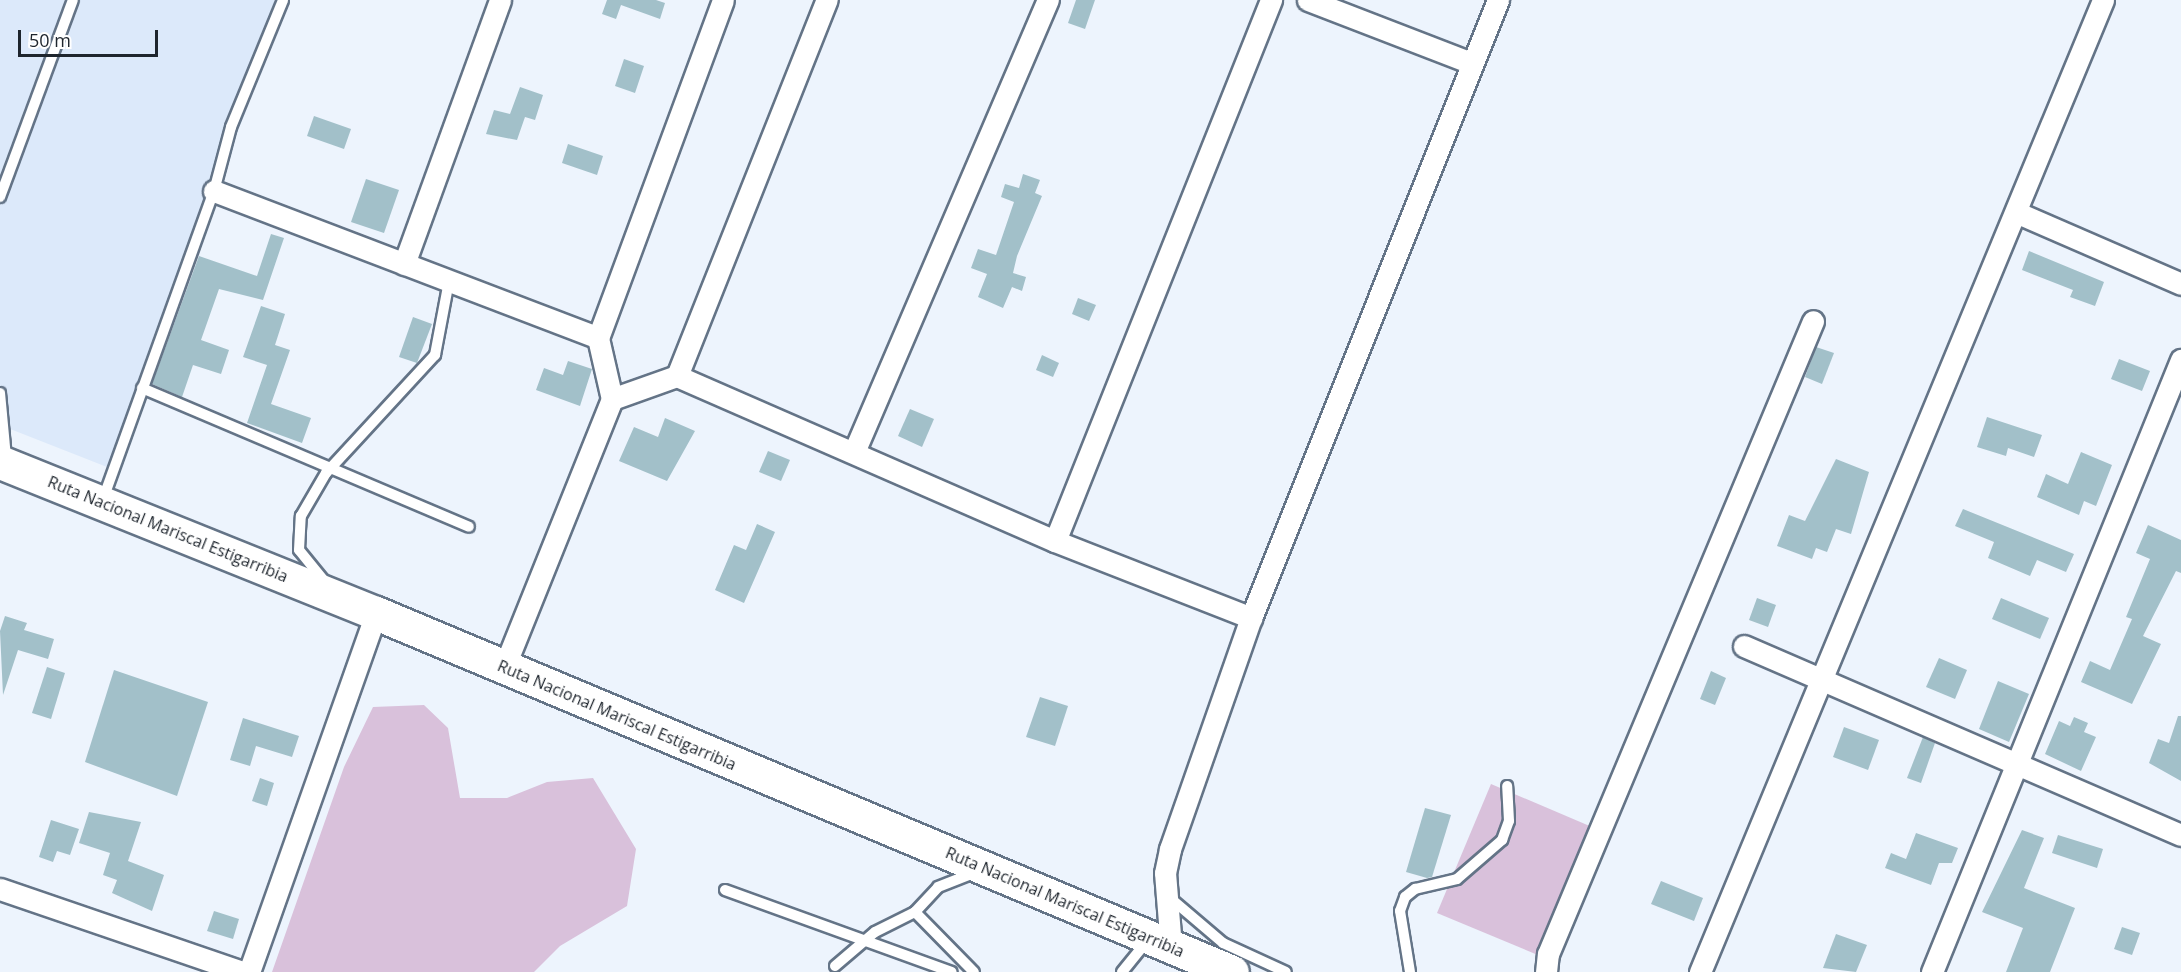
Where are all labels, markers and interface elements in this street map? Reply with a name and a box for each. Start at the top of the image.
scale bar [21,18,160,56]
text: 50 m [29,28,71,52]
street label: Ruta Nacional Mariscal Estigarribia [45,472,291,586]
street label: Ruta Nacional Mariscal Estigarribia [495,656,739,774]
street label: Ruta Nacional Mariscal Estigarribia [943,843,1187,961]

